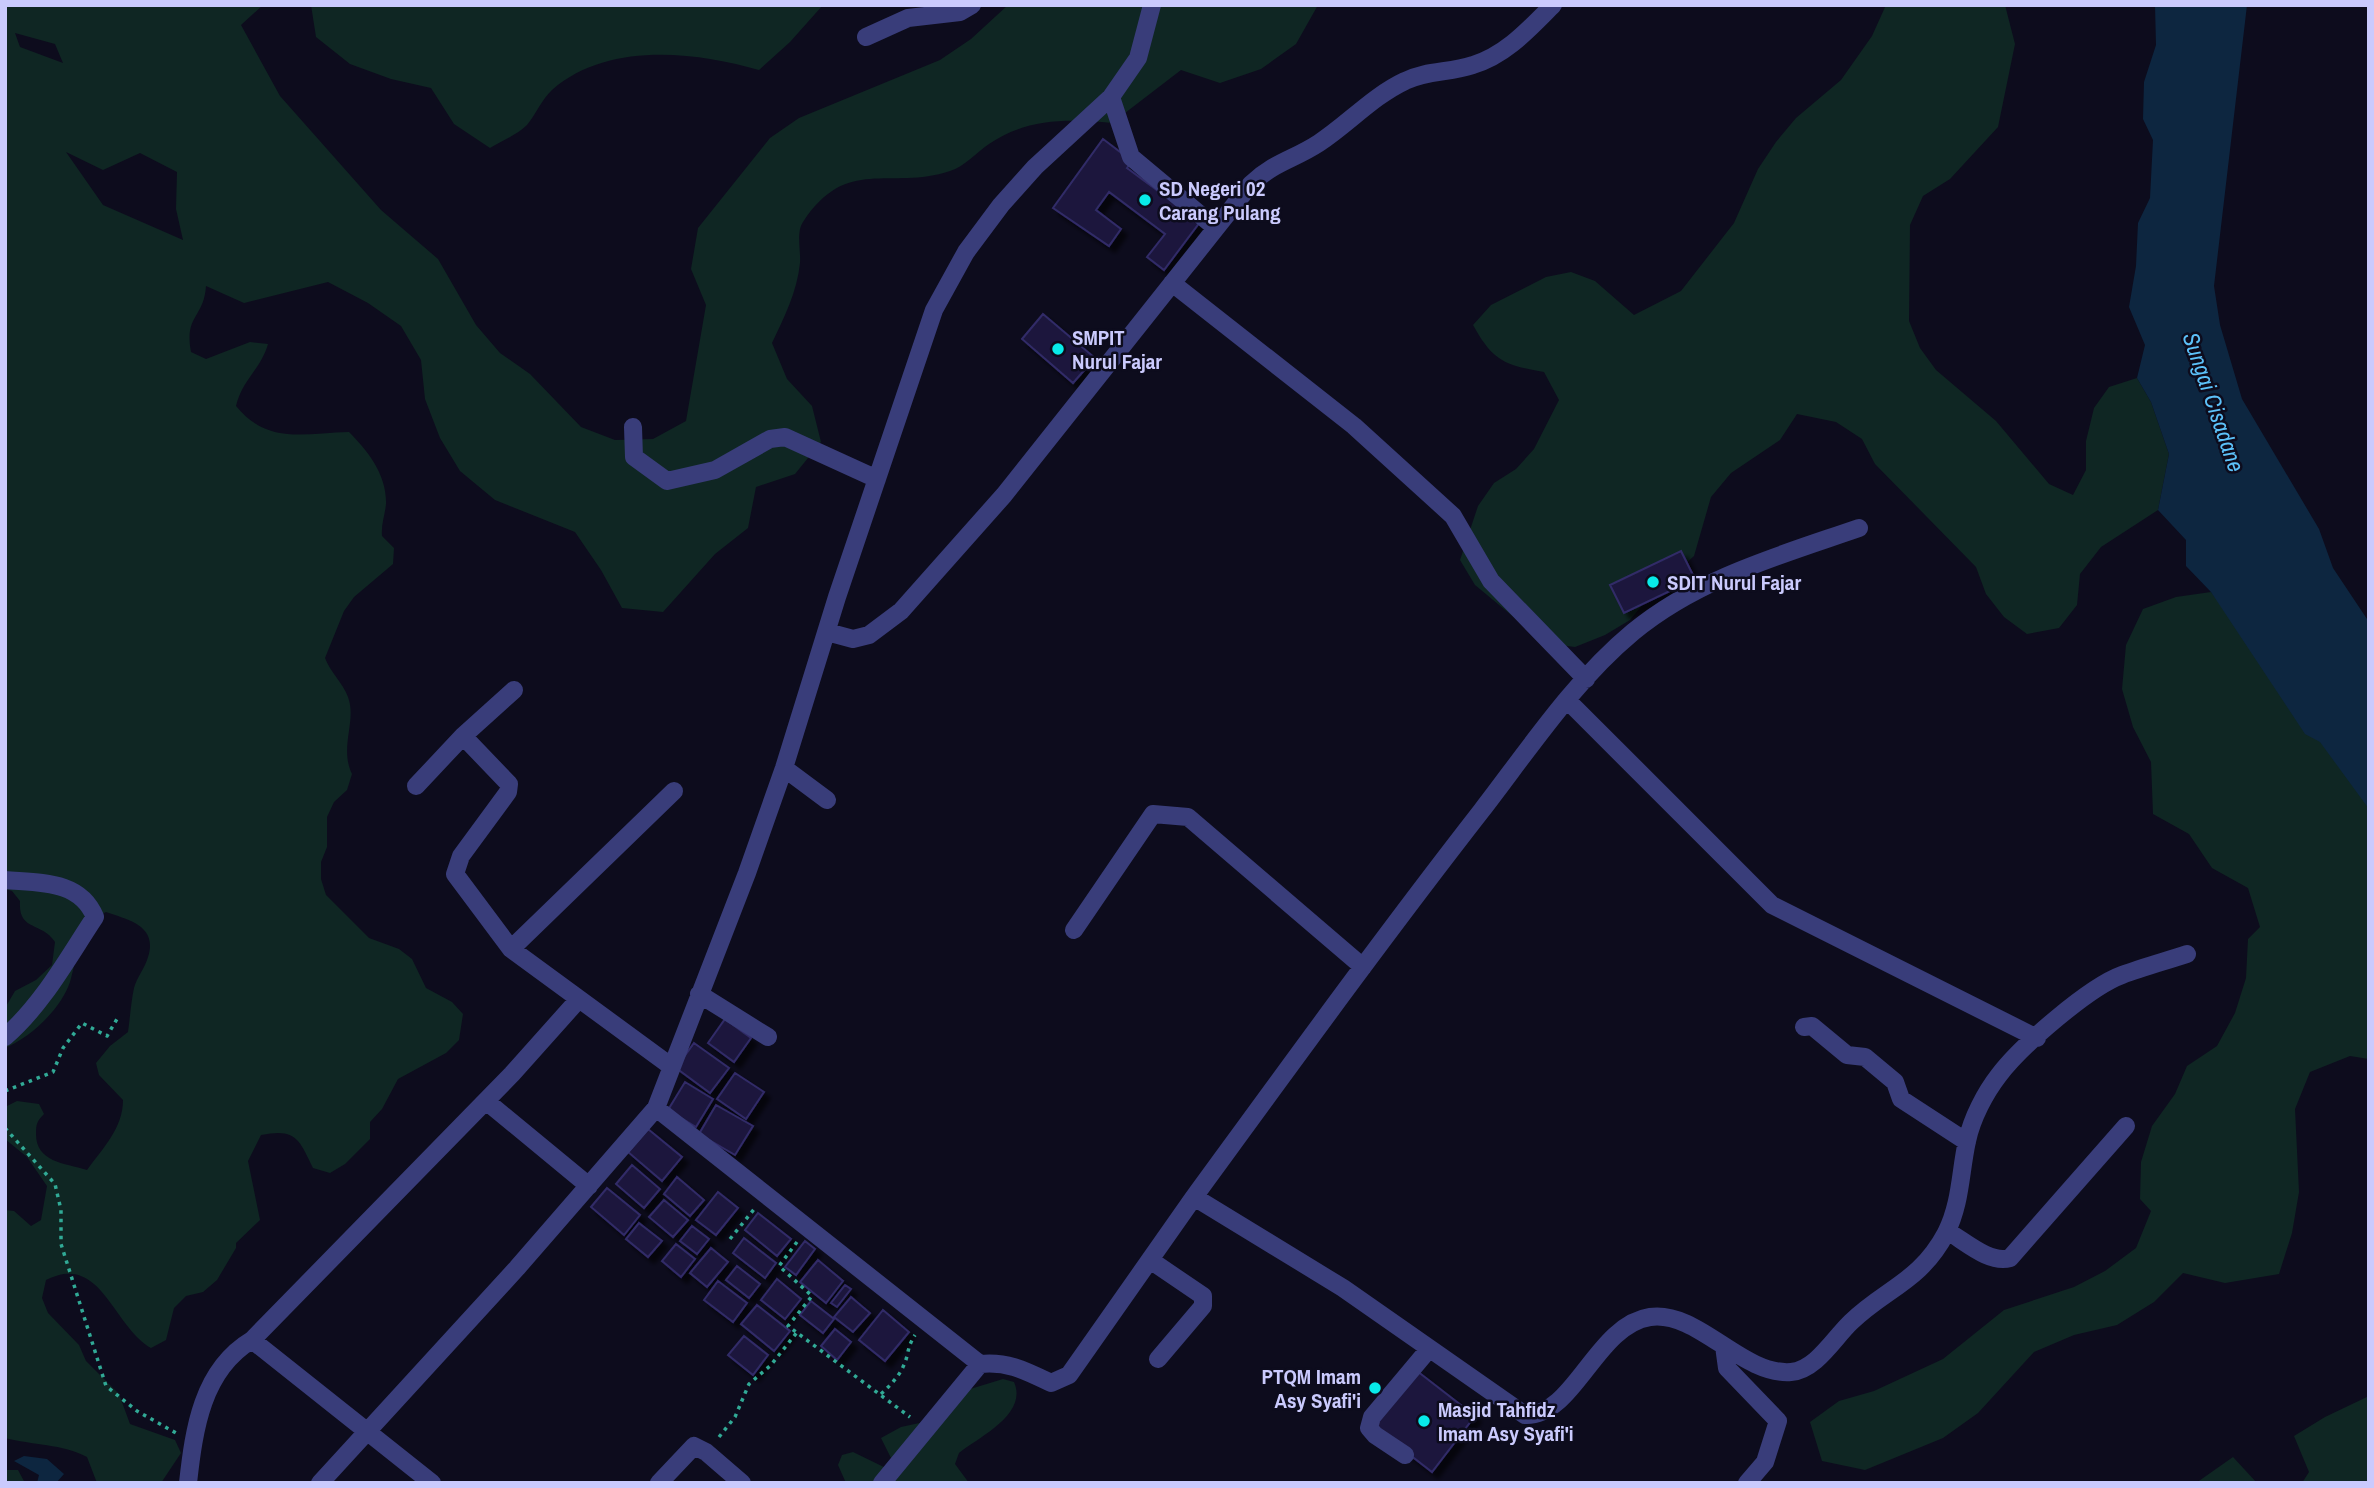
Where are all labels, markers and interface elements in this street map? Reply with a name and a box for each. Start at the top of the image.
place label: SD Negeri 02 Carang Pulang [1159,174,1281,227]
marker: SD Negeri 02 Carang Pulang [1137,192,1153,208]
place label: SMPIT Nurul Fajar [1072,323,1162,376]
water label: Sungai Cisadane [2176,328,2252,476]
marker: SMPIT Nurul Fajar [1050,341,1066,357]
place label: SDIT Nurul Fajar [1667,568,1801,597]
marker: SDIT Nurul Fajar [1645,574,1661,590]
place label: PTQM Imam Asy Syafi'i [1261,1362,1361,1415]
marker: PTQM Imam Asy Syafi'i [1367,1380,1383,1396]
place label: Masjid Tahfidz Imam Asy Syafi'i [1438,1395,1574,1448]
marker: Masjid Tahfidz Imam Asy Syafi'i [1416,1413,1432,1429]

